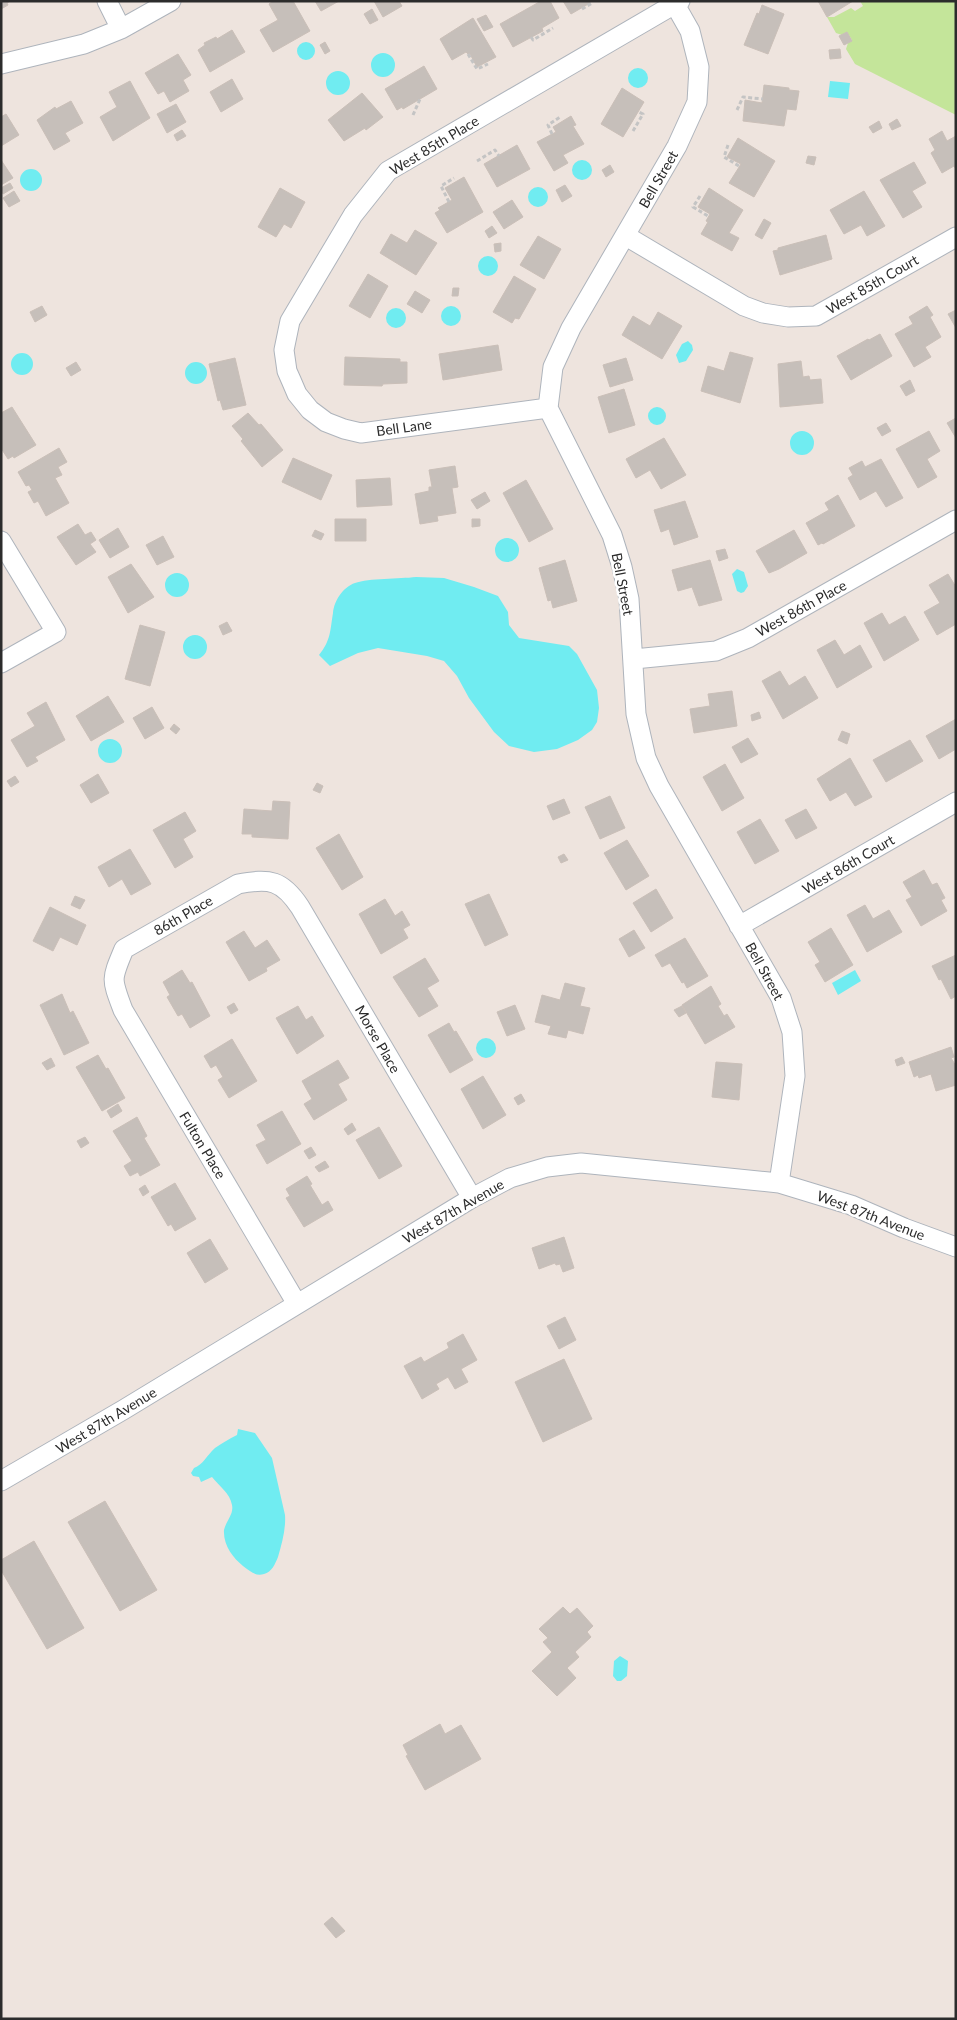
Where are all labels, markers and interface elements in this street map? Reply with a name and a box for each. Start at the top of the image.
street label: West 85th Place [386,112,482,178]
street label: Bell Street [635,147,681,211]
street label: West 85th Court [823,251,921,317]
street label: Bell Lane [375,415,433,439]
street label: Bell Street [609,551,637,617]
street label: West 86th Place [753,576,849,640]
street label: West 86th Court [799,831,897,897]
street label: 86th Place [151,891,215,939]
street label: Bell Street [742,939,788,1003]
street label: Morse Place [352,1002,404,1076]
street label: Fulton Place [176,1108,230,1182]
street label: West 87th Avenue [399,1175,507,1247]
street label: West 87th Avenue [815,1187,927,1243]
street label: West 87th Avenue [53,1383,159,1457]

